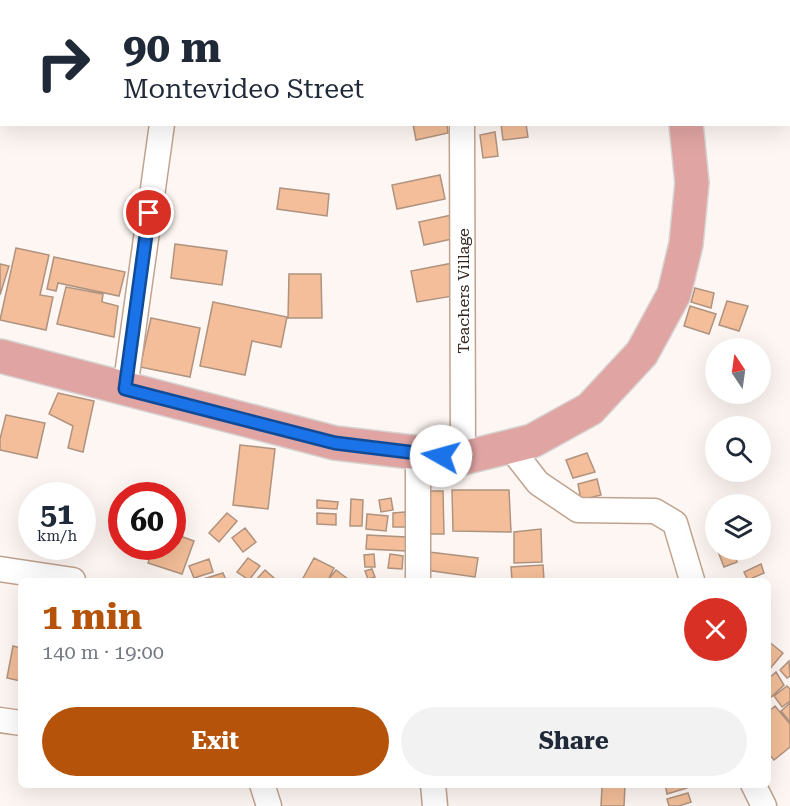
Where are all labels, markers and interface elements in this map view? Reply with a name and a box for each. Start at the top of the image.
text: 90 m [123,23,221,72]
icon: right [24,24,102,102]
text: Montevideo Street [123,73,364,105]
pin [123,187,174,238]
icon: arrive [132,196,165,229]
street label: Teachers Village [454,228,473,354]
north arrow [705,338,771,404]
map controls [705,338,771,560]
button: search [705,416,771,482]
position arrow [409,424,473,488]
speed limit sign: 60 [108,482,186,560]
button: layers [705,494,771,560]
text: 51 [40,496,74,531]
text: km/h [37,527,77,545]
text: 1 min [42,596,142,638]
button: close [684,598,747,661]
text: 140 m · 19:00 [42,640,164,664]
button: Exit [42,707,389,776]
button: Share [401,707,747,776]

